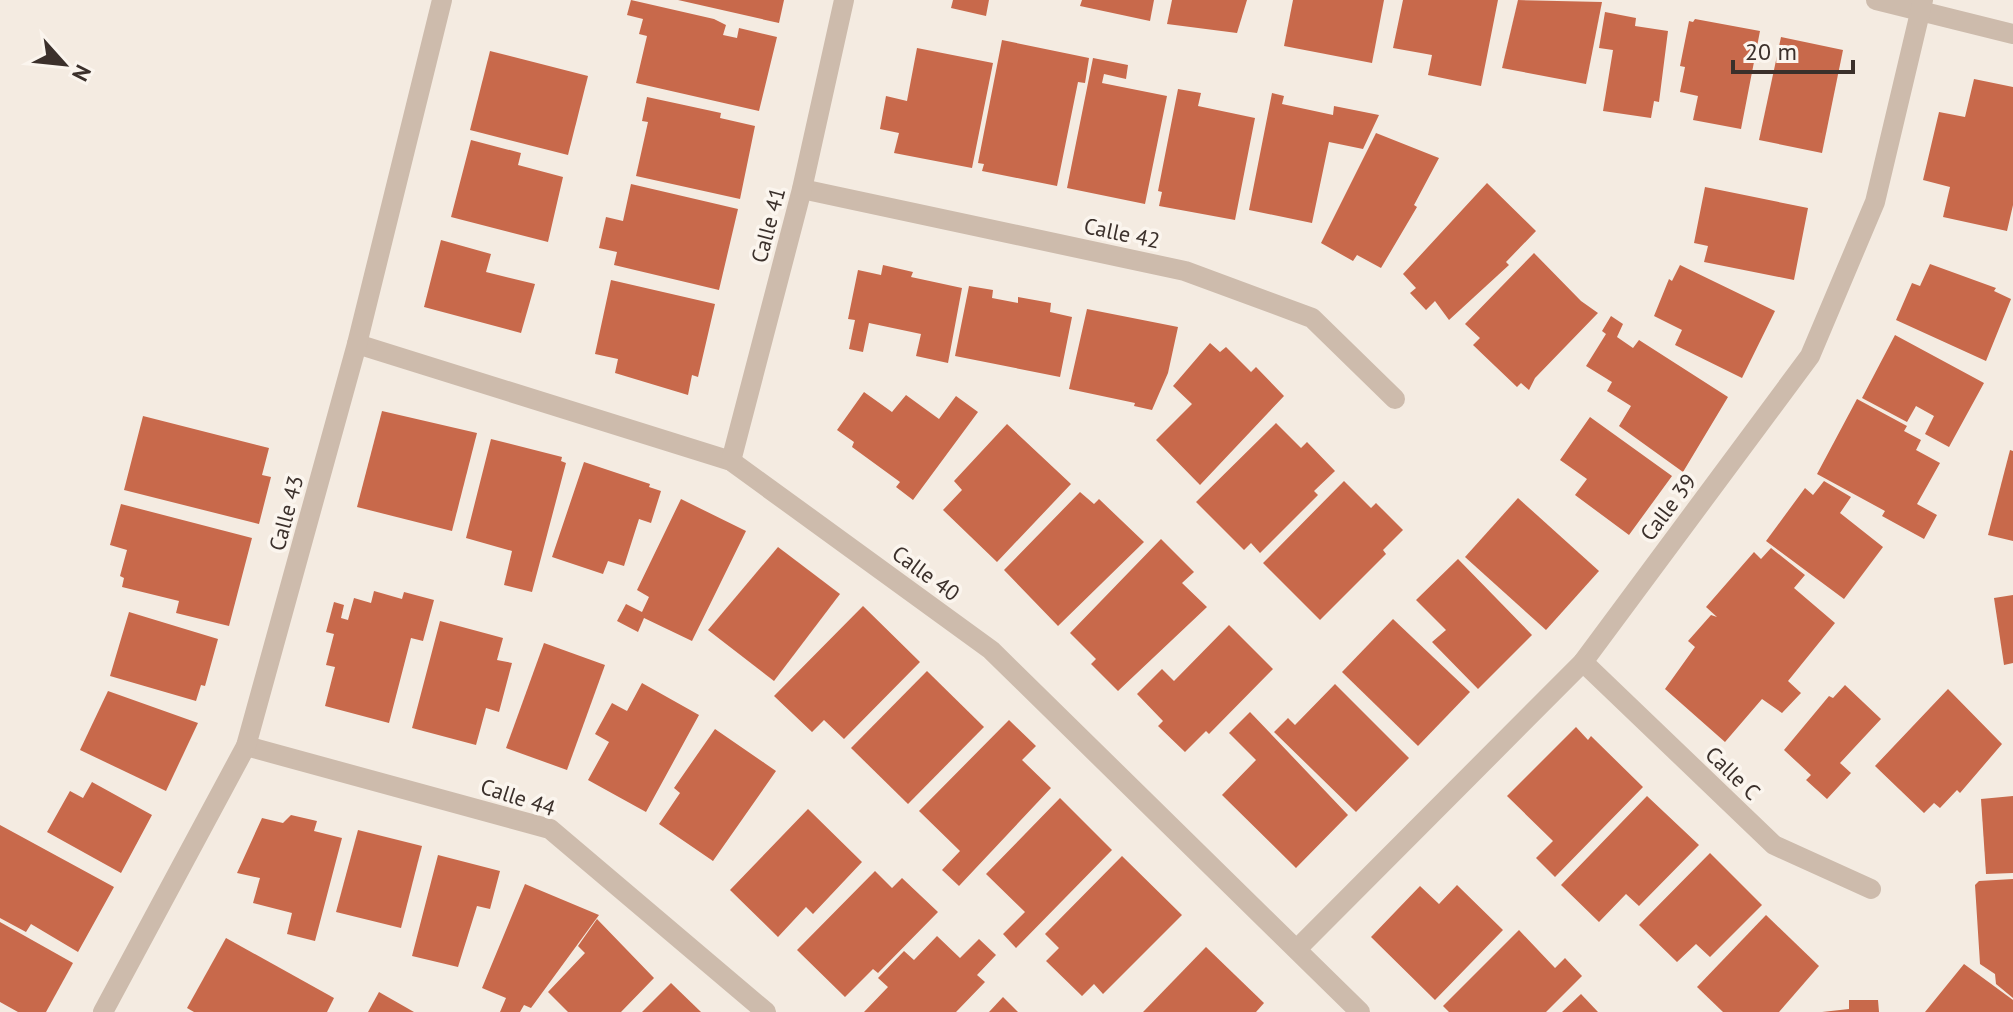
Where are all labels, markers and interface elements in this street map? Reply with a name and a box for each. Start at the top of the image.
north arrow [24,24,104,104]
scale bar [1733,24,1853,74]
text: 20 m [1745,36,1797,67]
text: N [66,60,98,86]
street label: Calle 41 [745,184,791,266]
street label: Calle 42 [1081,211,1163,255]
street label: Calle 39 [1634,468,1702,546]
street label: Calle 43 [263,472,309,554]
street label: Calle 40 [887,539,965,607]
street label: Calle C [1700,740,1766,806]
street label: Calle 44 [477,772,559,822]

